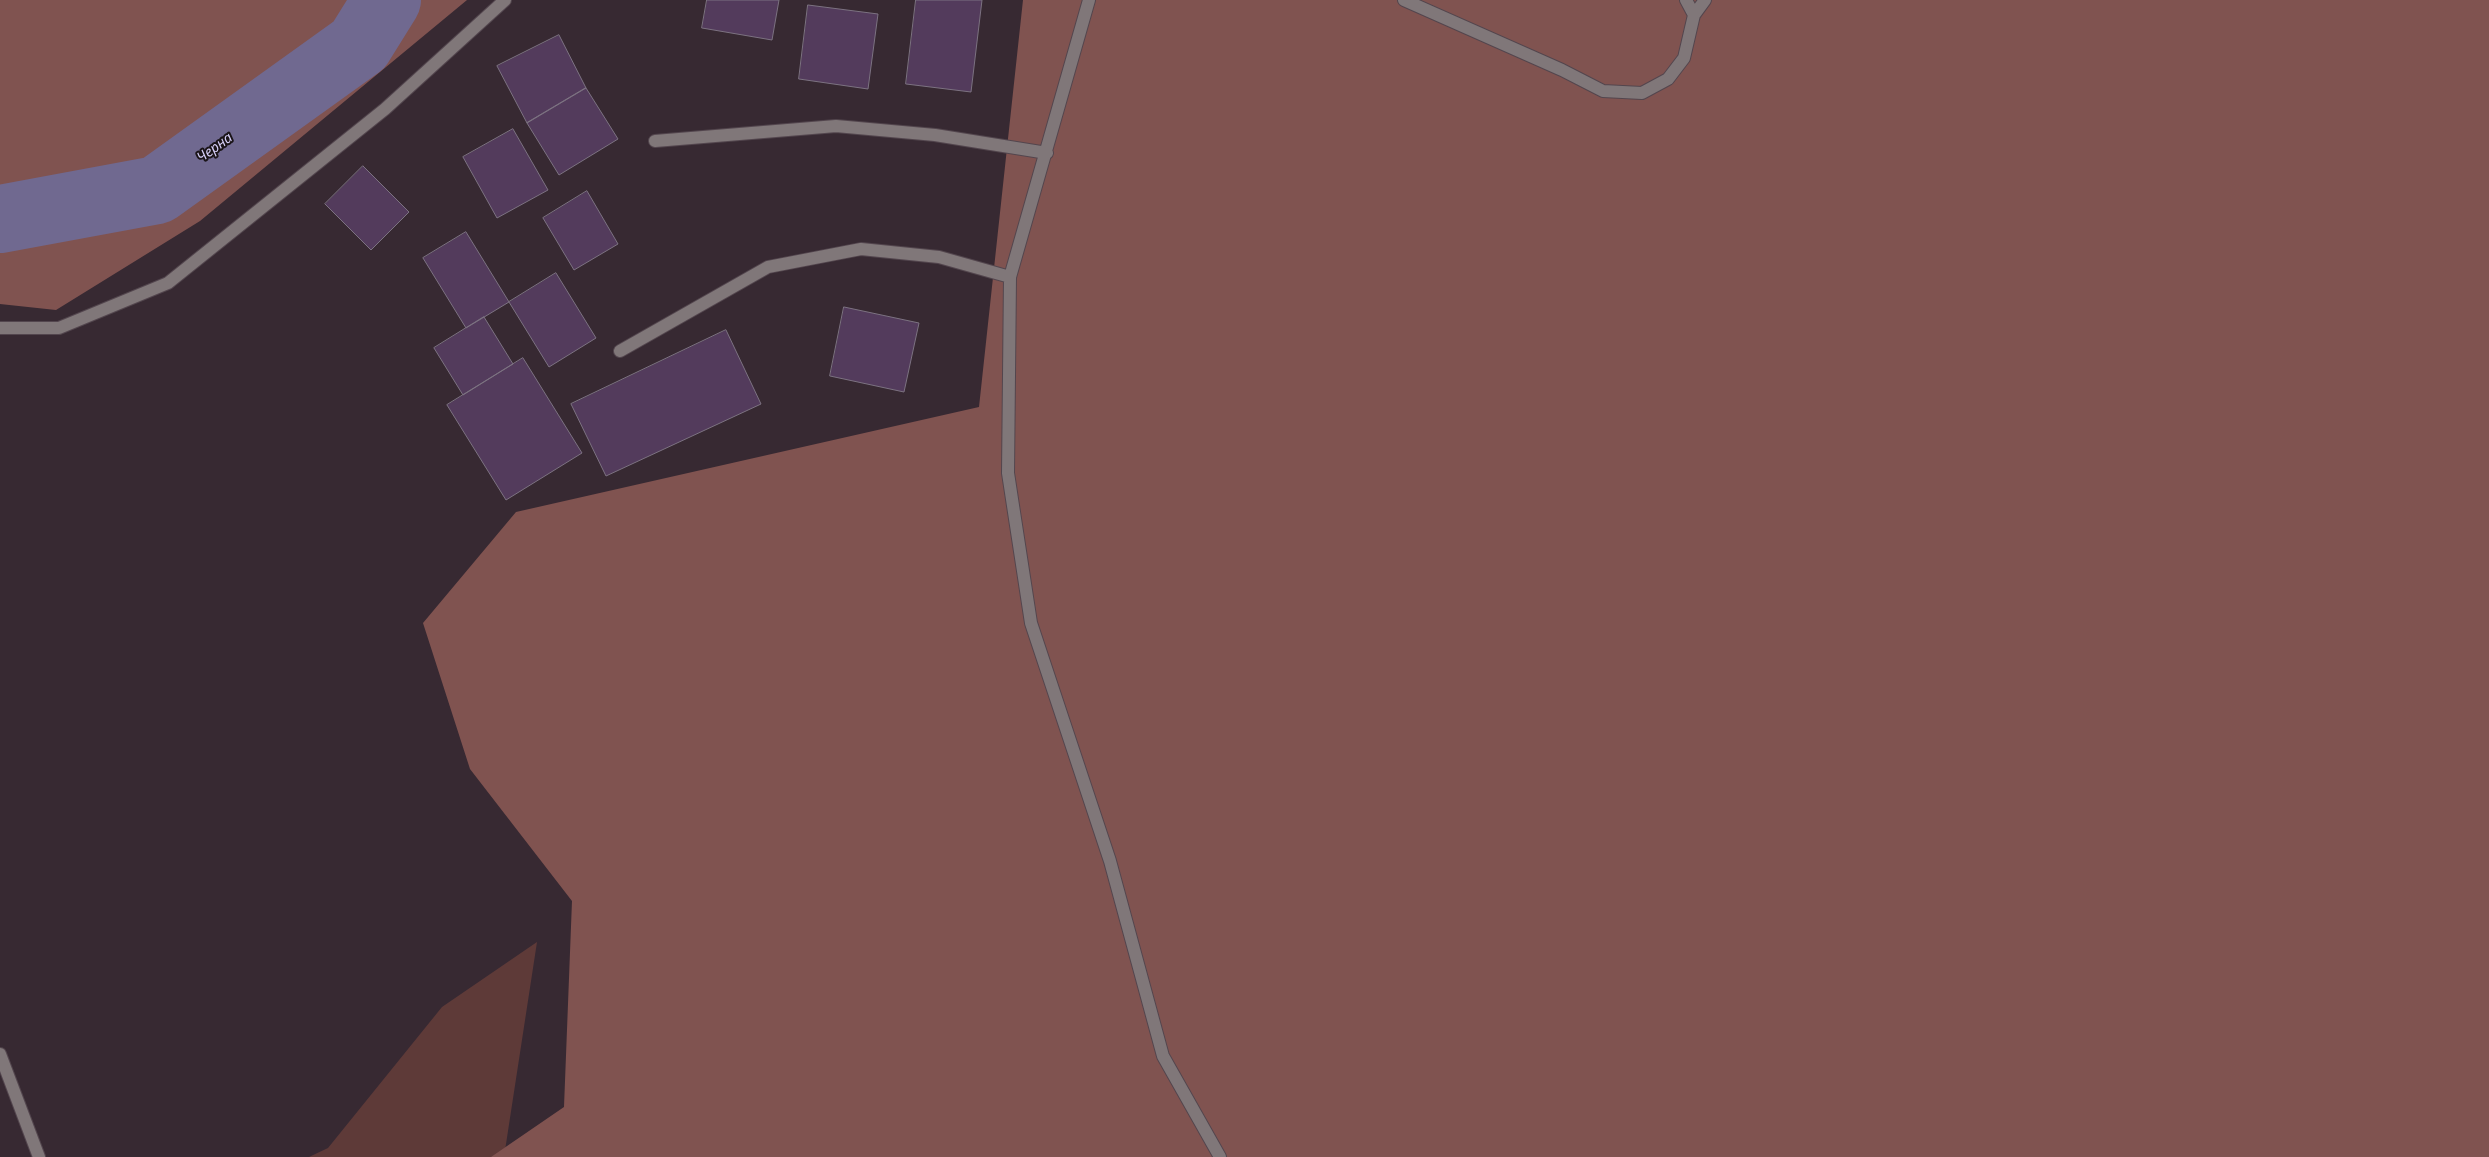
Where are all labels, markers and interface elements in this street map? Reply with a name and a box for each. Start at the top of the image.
water label: Черна [194,130,236,166]

